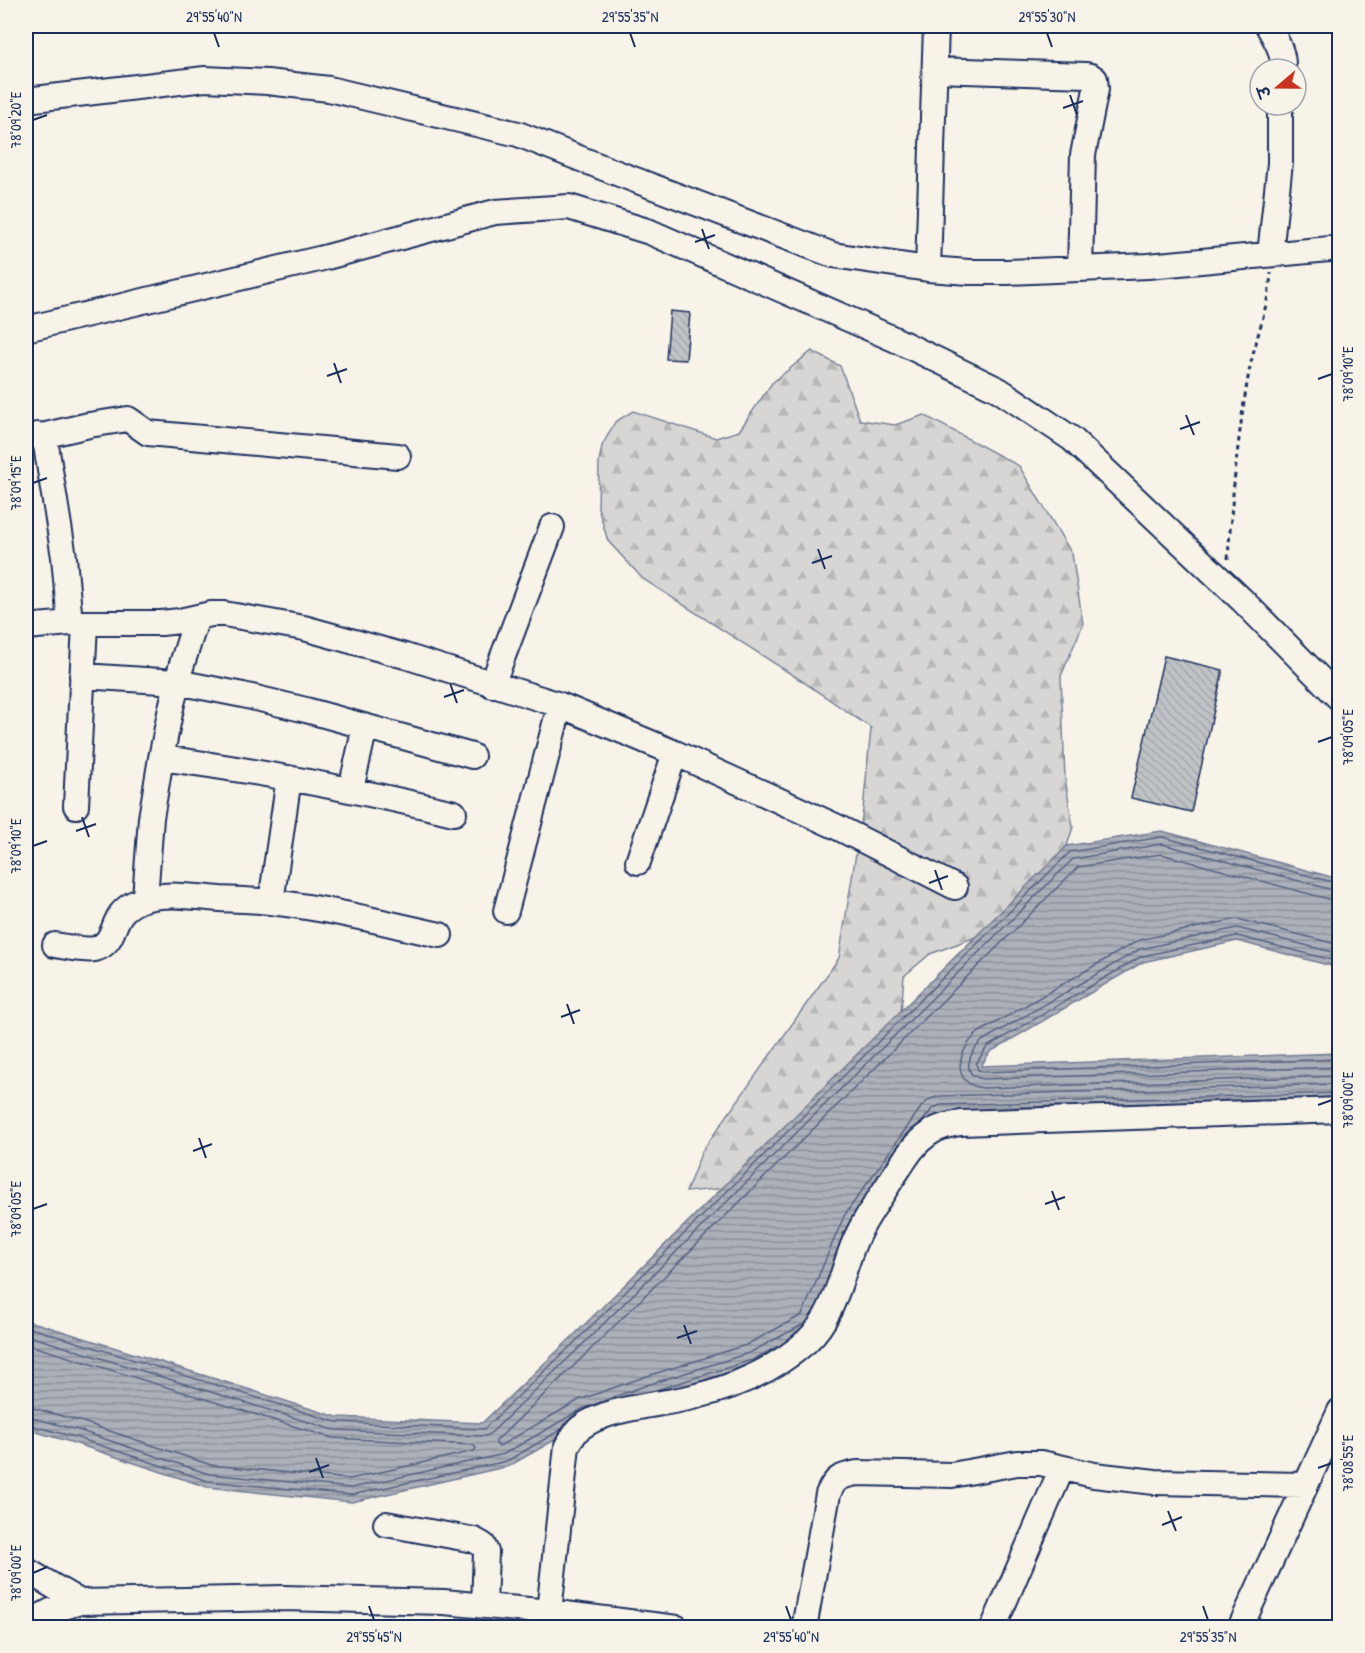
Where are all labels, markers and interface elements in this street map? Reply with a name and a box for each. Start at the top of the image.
text: 29°55'40"N [186,6,242,27]
text: 29°55'35"N [602,6,658,27]
text: 29°55'30"N [1018,6,1076,27]
north arrow [1248,57,1308,117]
text: उ [1251,82,1277,103]
text: 78°09'20"E [5,91,26,149]
text: 78°09'10"E [1337,346,1358,402]
text: 78°09'15"E [5,455,26,511]
text: 78°09'05"E [1337,708,1358,765]
text: 78°09'10"E [5,818,26,874]
text: 78°09'00"E [1337,1071,1358,1128]
text: 78°09'05"E [5,1180,26,1237]
text: 78°08'55"E [1337,1434,1358,1491]
text: 78°09'00"E [5,1544,26,1601]
text: 29°55'45"N [346,1626,402,1647]
text: 29°55'40"N [763,1626,819,1647]
text: 29°55'35"N [1180,1626,1236,1647]

